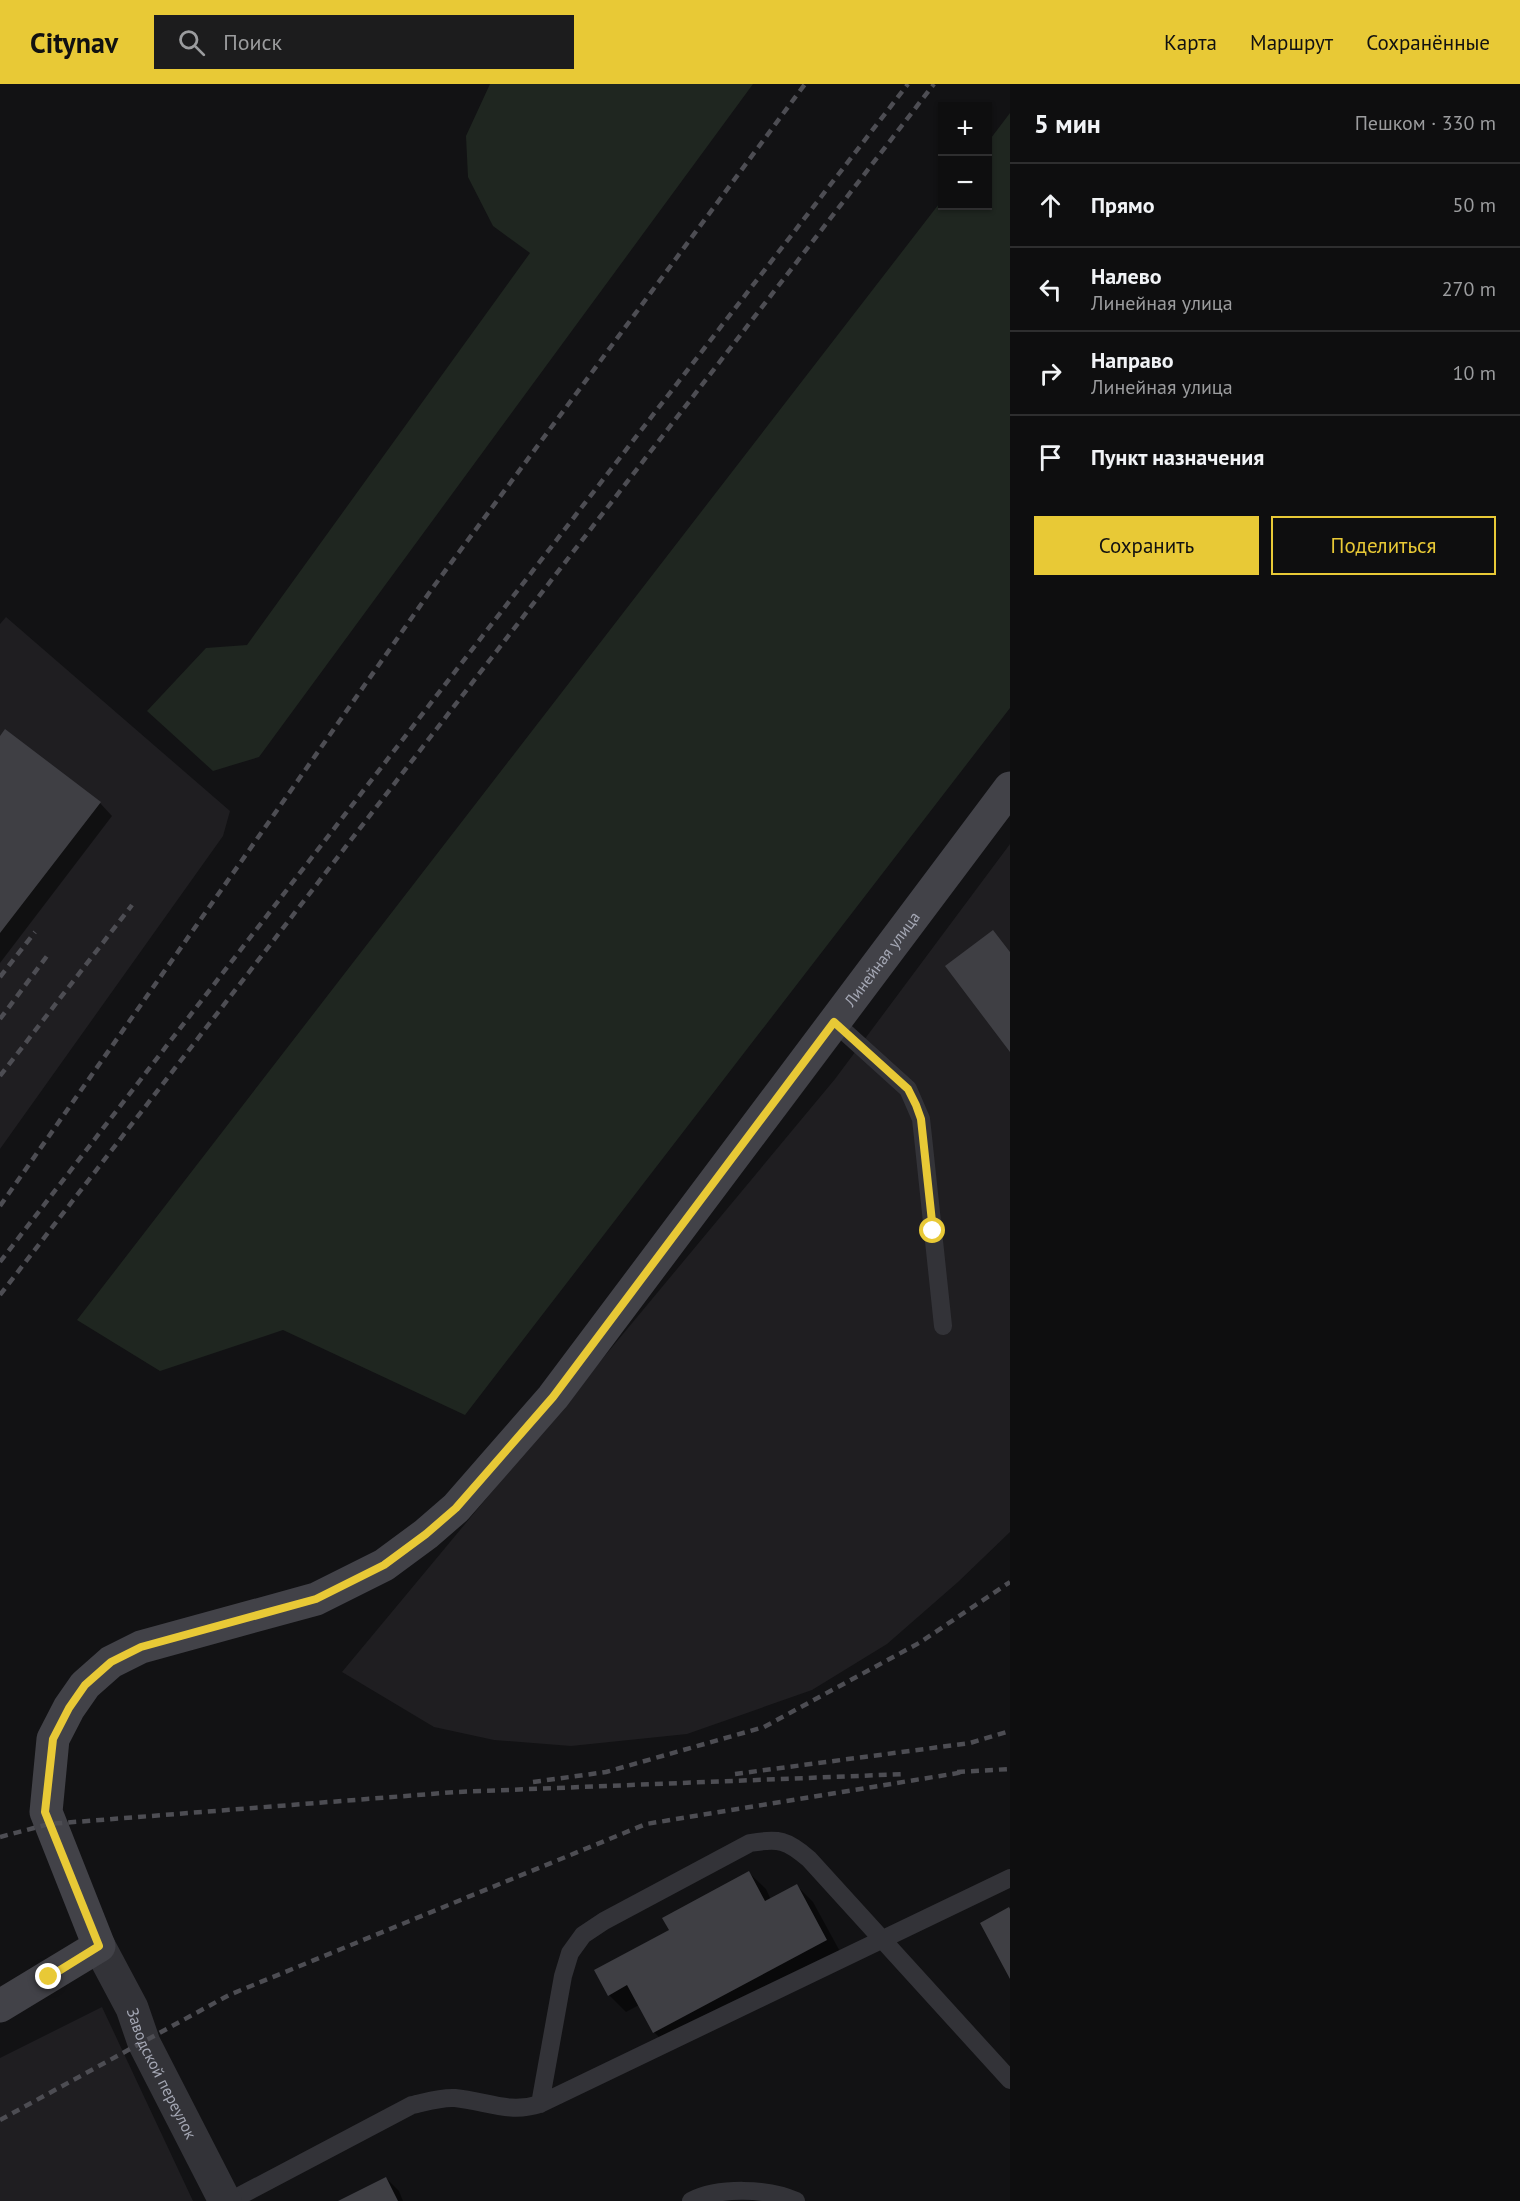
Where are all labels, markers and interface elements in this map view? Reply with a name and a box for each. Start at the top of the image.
search box [154,15,574,69]
text: Citynav [30,24,118,61]
icon: search [175,26,208,59]
text: Поиск [223,28,282,56]
text: Карта [1164,29,1217,56]
text: Маршрут [1250,29,1333,56]
text: Сохранённые [1366,29,1490,56]
map controls [938,102,992,210]
button: + [938,102,992,156]
text: 5 мин [1034,107,1101,140]
text: Пешком · 330 m [1355,110,1496,136]
button: − [938,156,992,210]
icon: ahead [1034,189,1067,222]
text: Прямо [1091,191,1154,219]
text: 50 m [1453,192,1496,218]
text: Налево [1091,262,1162,290]
icon: left [1034,273,1067,306]
text: 270 m [1442,276,1496,302]
text: Линейная улица [1091,290,1233,316]
text: Направо [1091,346,1174,374]
icon: right [1034,357,1067,390]
text: 10 m [1453,360,1496,386]
text: Линейная улица [1091,374,1233,400]
icon: arrive [1034,441,1067,474]
text: Пункт назначения [1091,443,1264,471]
button: Сохранить [1034,516,1259,575]
button: Поделиться [1271,516,1496,575]
street label: Линейная улица [839,907,924,1011]
route start [919,1217,945,1243]
route end [35,1963,61,1989]
street label: Заводской переулок [123,2005,201,2142]

